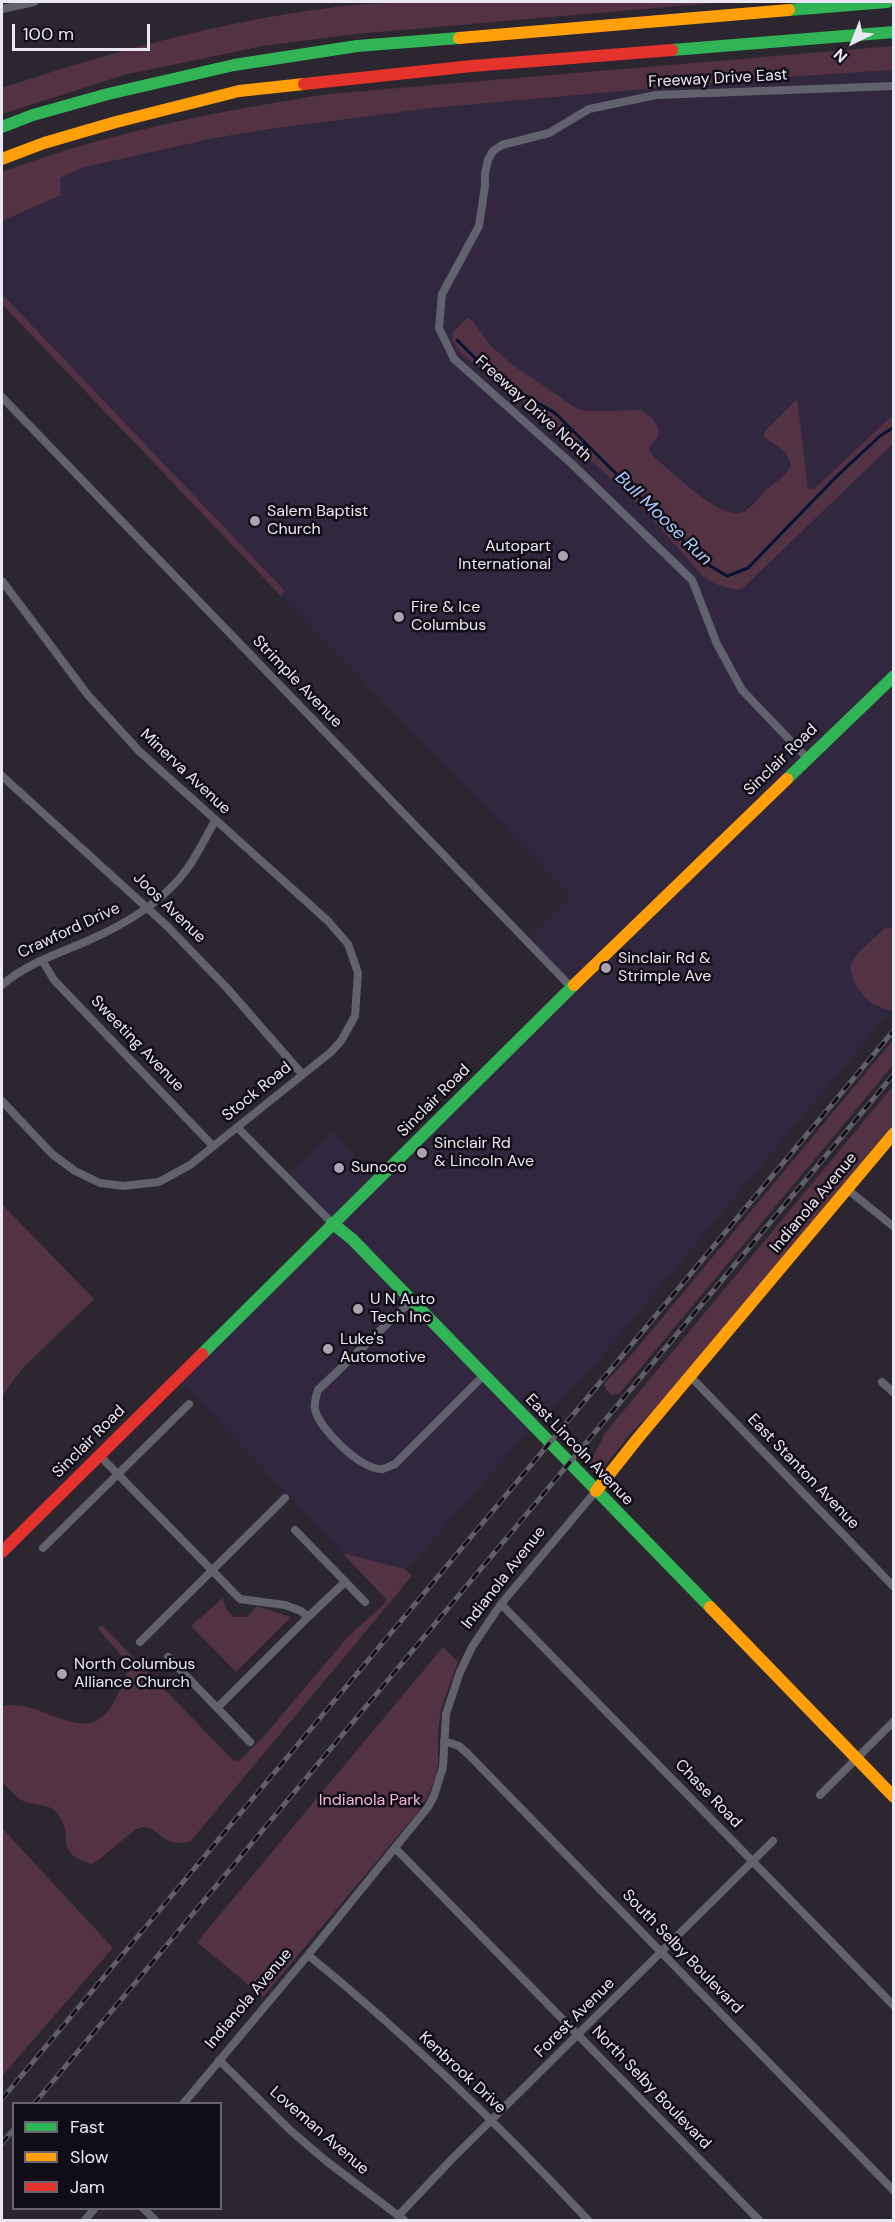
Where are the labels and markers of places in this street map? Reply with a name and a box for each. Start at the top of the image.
place label: Salem Baptist Church [267,502,368,540]
marker: Salem Baptist Church [248,514,262,528]
place label: Autopart International [458,537,551,575]
marker: Autopart International [556,549,570,563]
place label: Fire & Ice Columbus [411,598,486,636]
marker: Fire & Ice Columbus [392,610,406,624]
place label: Sinclair Rd & Strimple Ave [618,949,711,987]
marker: Sinclair Rd & Strimple Ave [599,961,613,975]
place label: Sinclair Rd & Lincoln Ave [434,1134,534,1172]
marker: Sinclair Rd & Lincoln Ave [415,1146,429,1160]
place label: Sunoco [351,1158,407,1178]
marker: Sunoco [332,1161,346,1175]
place label: U N Auto Tech Inc [370,1290,435,1328]
marker: U N Auto Tech Inc [351,1302,365,1316]
place label: Luke's Automotive [340,1330,426,1368]
marker: Luke's Automotive [321,1342,335,1356]
place label: North Columbus Alliance Church [74,1655,195,1693]
marker: North Columbus Alliance Church [55,1667,69,1681]

